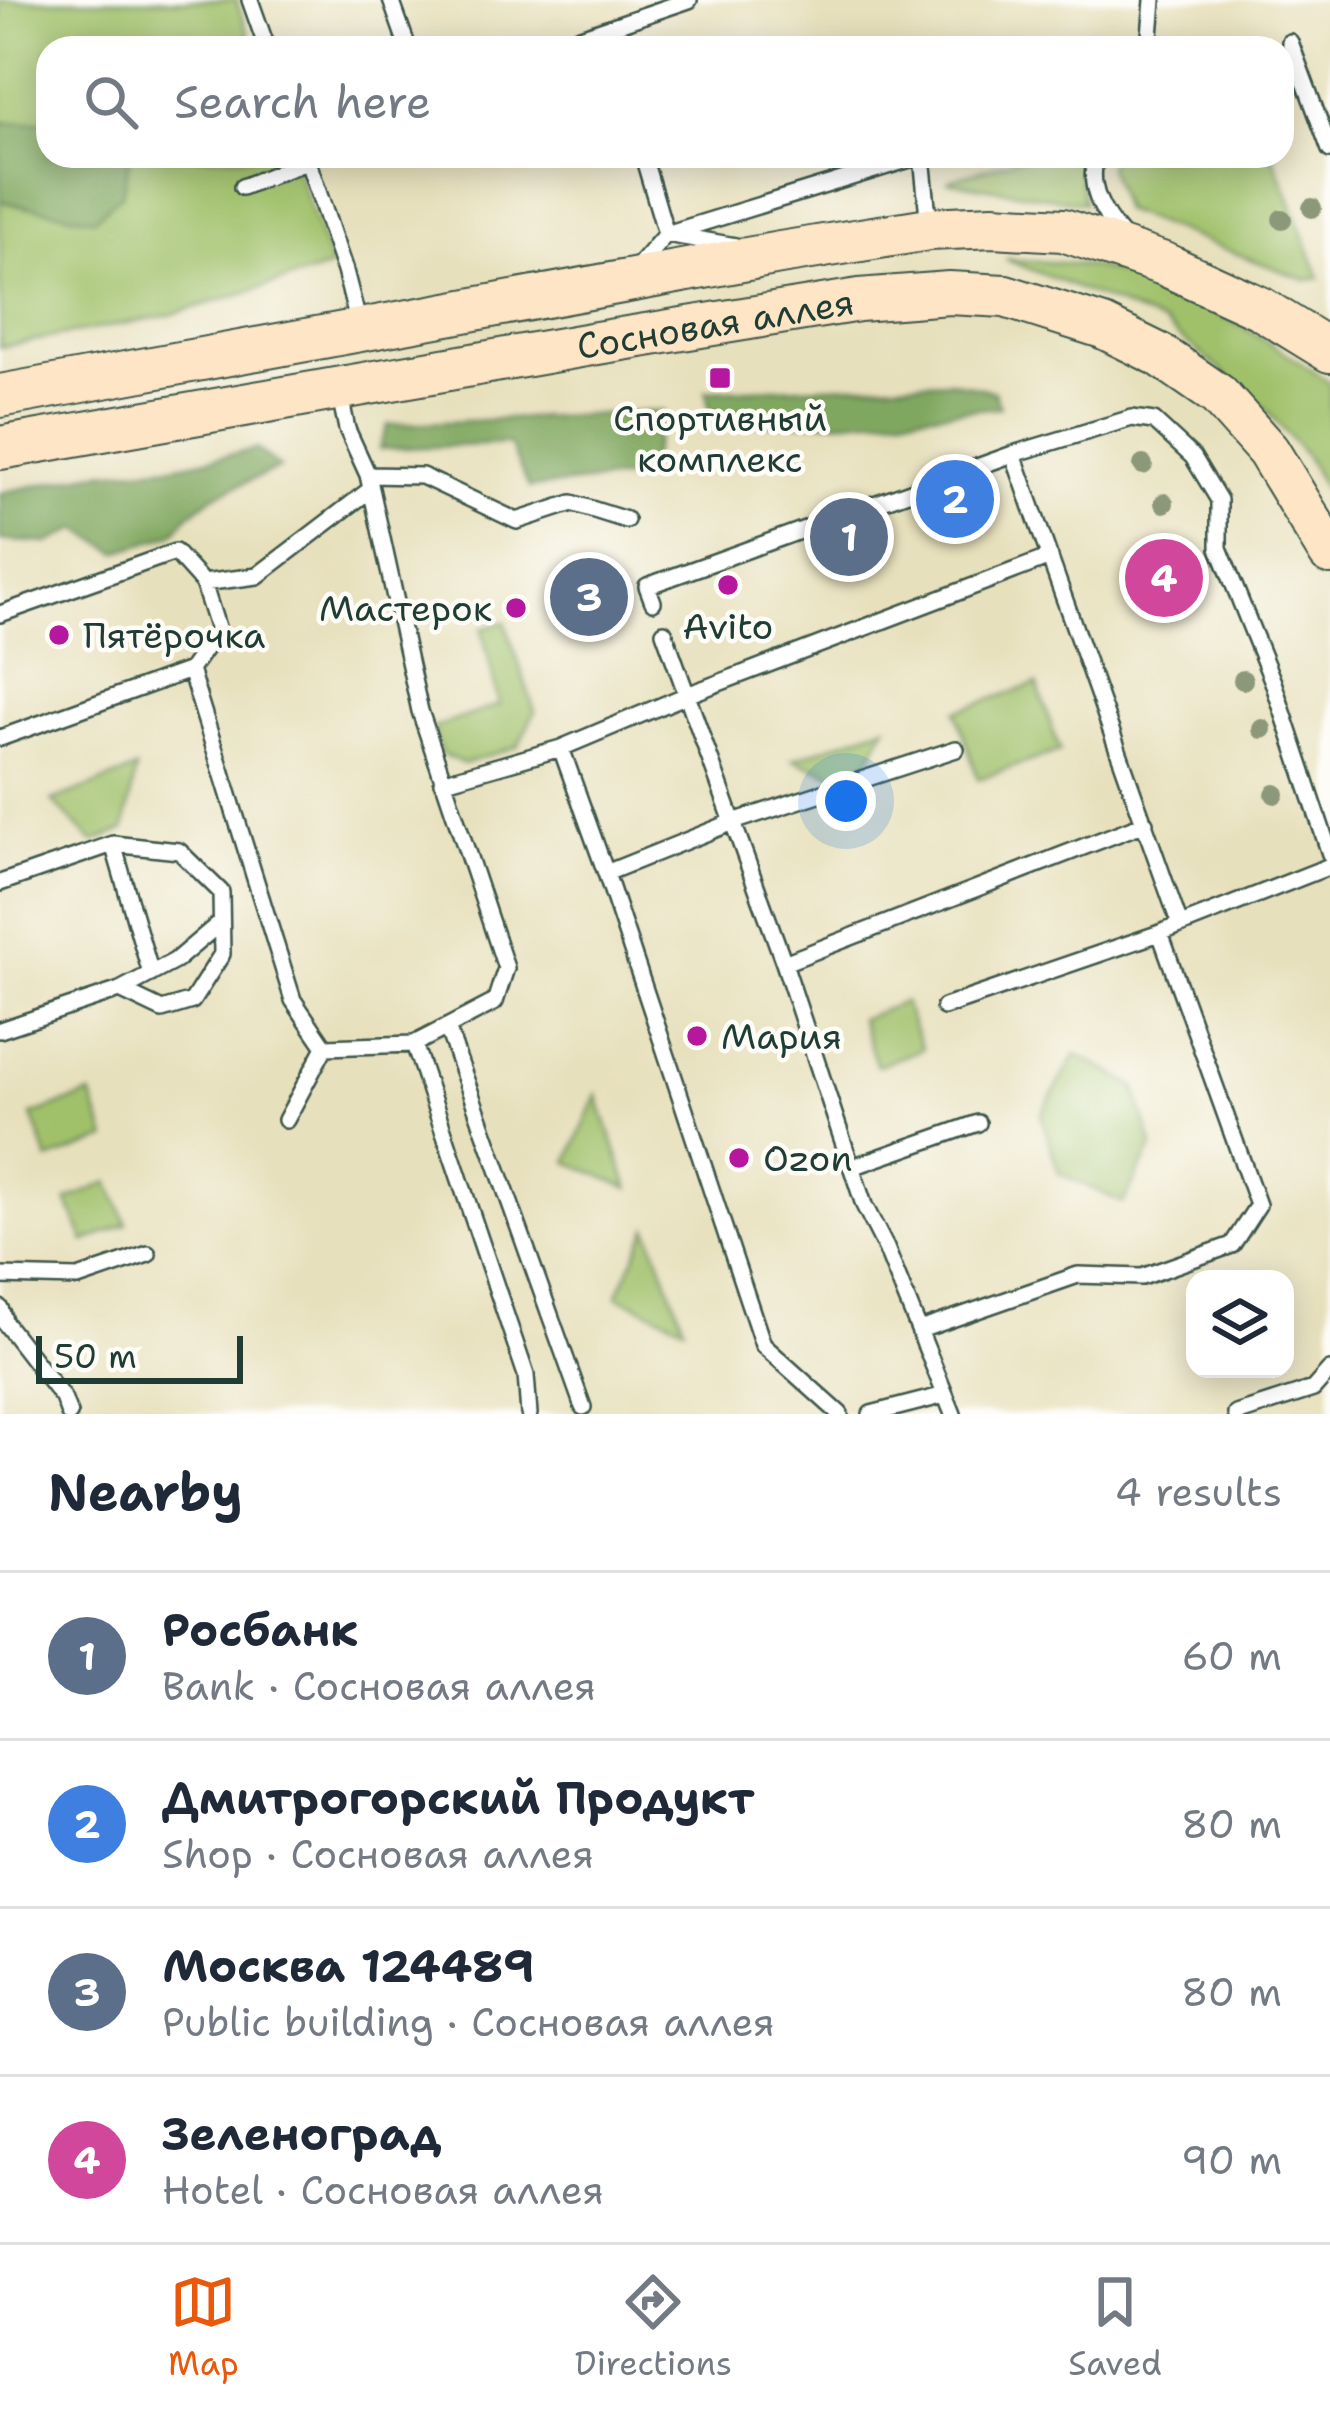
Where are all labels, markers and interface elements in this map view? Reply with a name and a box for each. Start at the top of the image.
search box [36,36,1294,168]
icon: search [78,69,144,135]
text: Search here [174,72,431,132]
street label: Сосновая аллея [573,277,857,371]
marker: Спортивный комплекс [707,365,733,391]
place label: Спортивный комплекс [613,394,827,484]
pin: 2 [916,454,994,544]
pin: 1 [810,492,888,582]
pin: 4 [1125,533,1203,623]
pin: 3 [550,552,628,642]
marker: Avito [715,572,741,598]
place label: Мастерок [319,584,492,633]
marker: Мастерок [503,595,529,621]
place label: Avito [683,602,773,651]
place label: Пятёрочка [83,611,265,660]
marker: Пятёрочка [46,622,72,648]
your location [816,771,876,831]
place label: Мария [721,1012,842,1061]
marker: Мария [684,1023,710,1049]
place label: Ozon [763,1134,852,1183]
marker: Ozon [726,1145,752,1171]
map controls [1186,1270,1294,1378]
button: layers [1186,1270,1294,1378]
scale bar [36,1330,243,1383]
text: 50 m [54,1334,137,1379]
text: Nearby [48,1458,243,1526]
text: 4 results [1115,1466,1282,1518]
text: Росбанк [162,1600,358,1660]
text: 1 [78,1630,96,1682]
text: 60 m [1182,1630,1282,1682]
text: Bank · Сосновая аллея [162,1660,596,1712]
text: Дмитрогорский Продукт [162,1768,755,1828]
text: 2 [73,1798,101,1850]
text: 80 m [1181,1798,1282,1850]
text: Shop · Сосновая аллея [162,1828,594,1880]
text: Москва 124489 [162,1936,534,1996]
text: 3 [73,1966,101,2018]
text: 80 m [1181,1966,1282,2018]
text: Public building · Сосновая аллея [162,1996,775,2048]
text: Зеленоград [162,2104,441,2164]
text: 4 [73,2134,101,2186]
text: 90 m [1181,2134,1282,2186]
text: Hotel · Сосновая аллея [162,2164,604,2216]
tab: Map [168,2269,239,2386]
tab: Directions [575,2269,732,2386]
tab: Saved [1068,2269,1162,2386]

